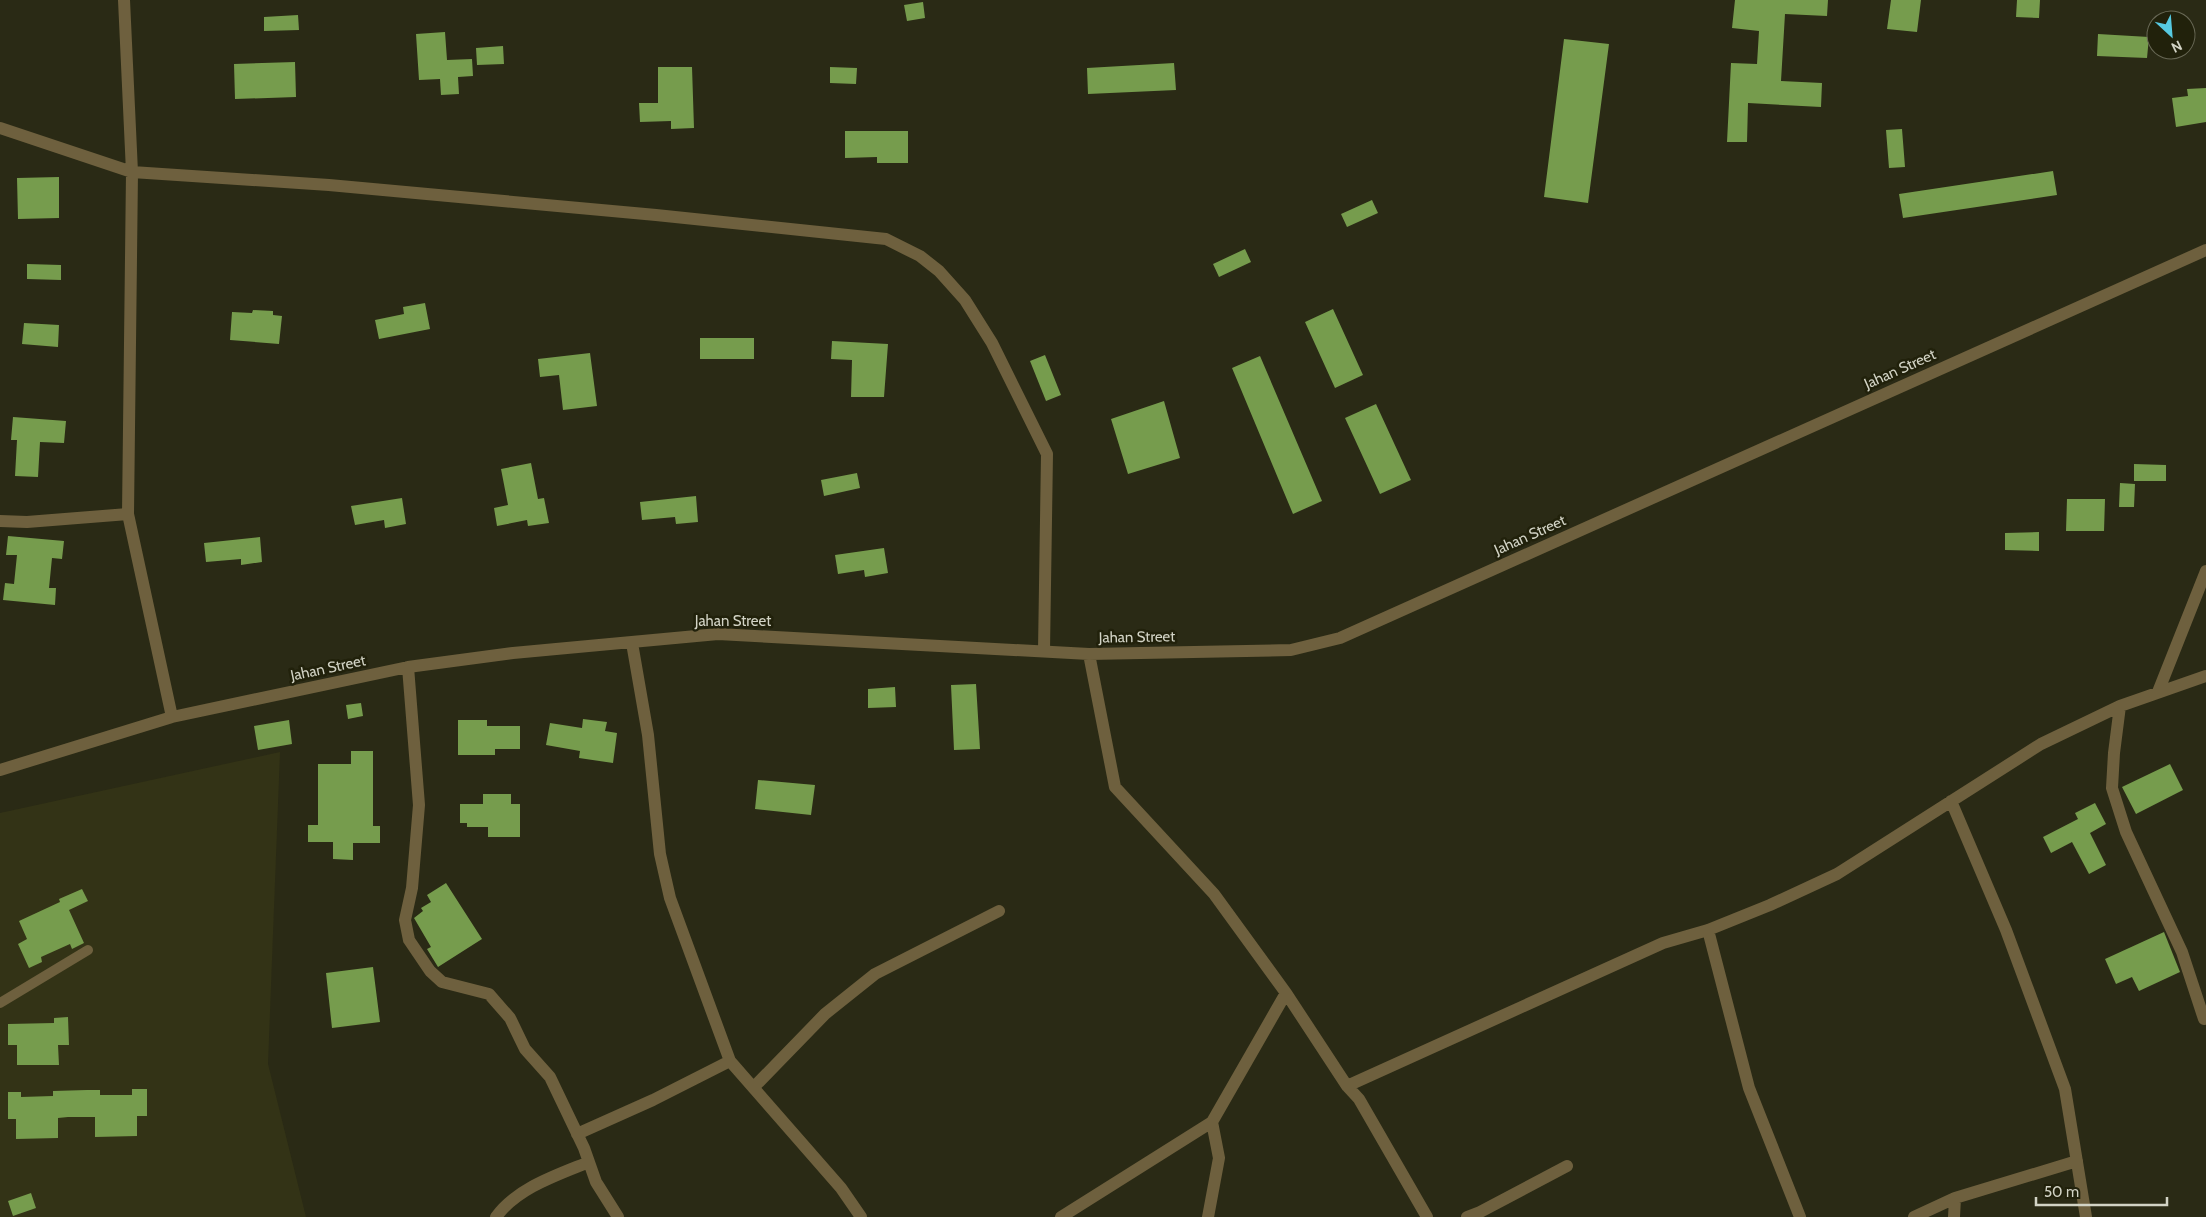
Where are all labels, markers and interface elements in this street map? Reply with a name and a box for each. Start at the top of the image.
north arrow [2146,10,2196,60]
text: N [2168,36,2185,57]
street label: Jahan Street [1860,345,1939,393]
street label: Jahan Street [1490,511,1569,559]
street label: Jahan Street [694,612,771,630]
street label: Jahan Street [1098,627,1175,647]
street label: Jahan Street [288,651,367,685]
scale bar [2036,1174,2167,1206]
text: 50 m [2044,1183,2079,1201]

